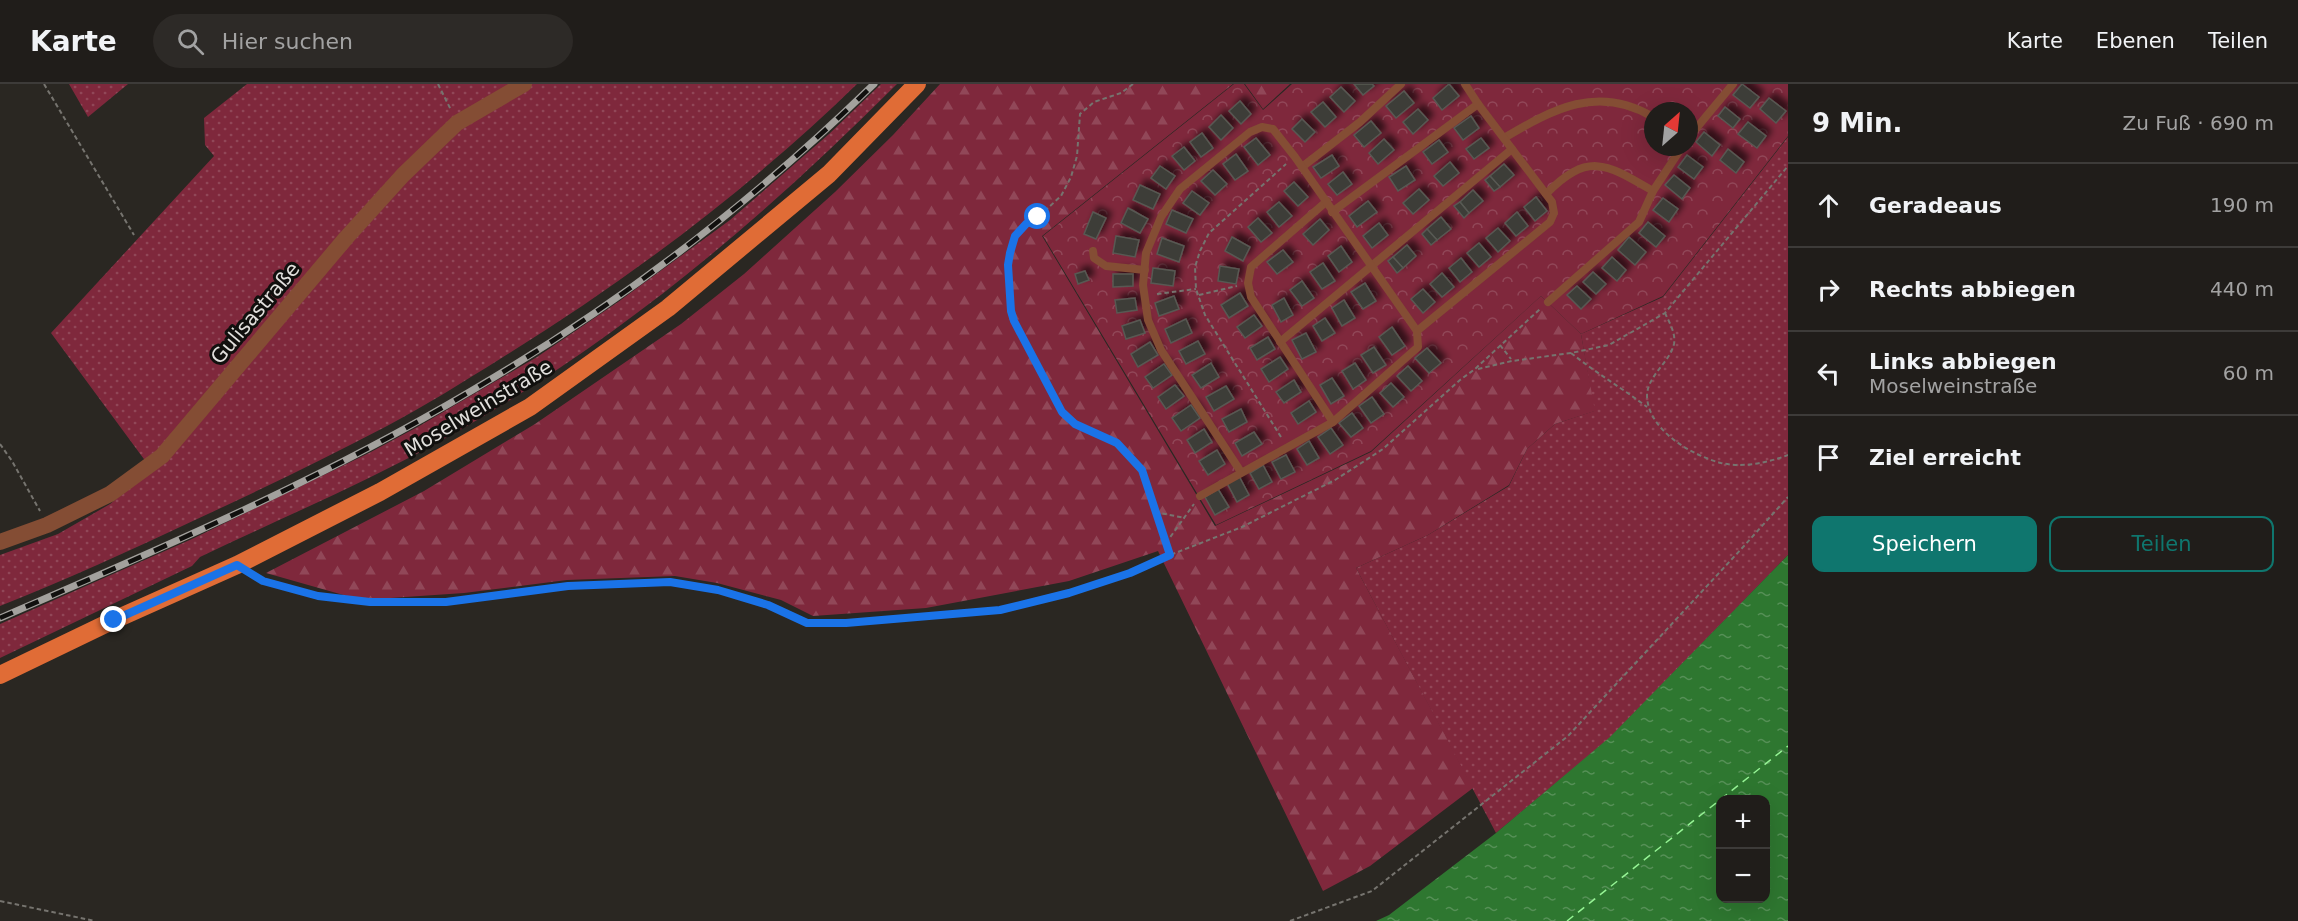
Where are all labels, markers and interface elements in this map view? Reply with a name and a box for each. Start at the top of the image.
search box [153,14,573,68]
text: Karte [30,25,117,58]
icon: search [174,25,207,58]
text: Hier suchen [222,29,353,54]
text: Karte [2007,29,2063,53]
text: Ebenen [2096,29,2175,53]
text: Teilen [2208,29,2268,53]
north arrow [1644,102,1698,156]
text: 9 Min. [1812,108,1902,138]
text: Zu Fuß · 690 m [2122,111,2274,135]
icon: ahead [1812,189,1845,222]
text: Geradeaus [1869,193,2002,218]
text: 190 m [2210,193,2274,217]
route start [1024,203,1050,229]
street label: Gulisastraße [205,257,305,369]
icon: right [1812,273,1845,306]
text: Rechts abbiegen [1869,277,2076,302]
text: 440 m [2210,277,2274,301]
text: Links abbiegen [1869,349,2057,374]
street label: Moselweinstraße [400,354,556,462]
icon: left [1812,357,1845,390]
text: 60 m [2223,361,2274,385]
text: Moselweinstraße [1869,374,2037,398]
icon: arrive [1812,441,1845,474]
text: Ziel erreicht [1869,445,2021,470]
button: Speichern [1812,516,2037,572]
button: Teilen [2049,516,2274,572]
route end [100,606,126,632]
map controls [1716,795,1770,903]
button: + [1716,795,1770,849]
button: − [1716,849,1770,903]

